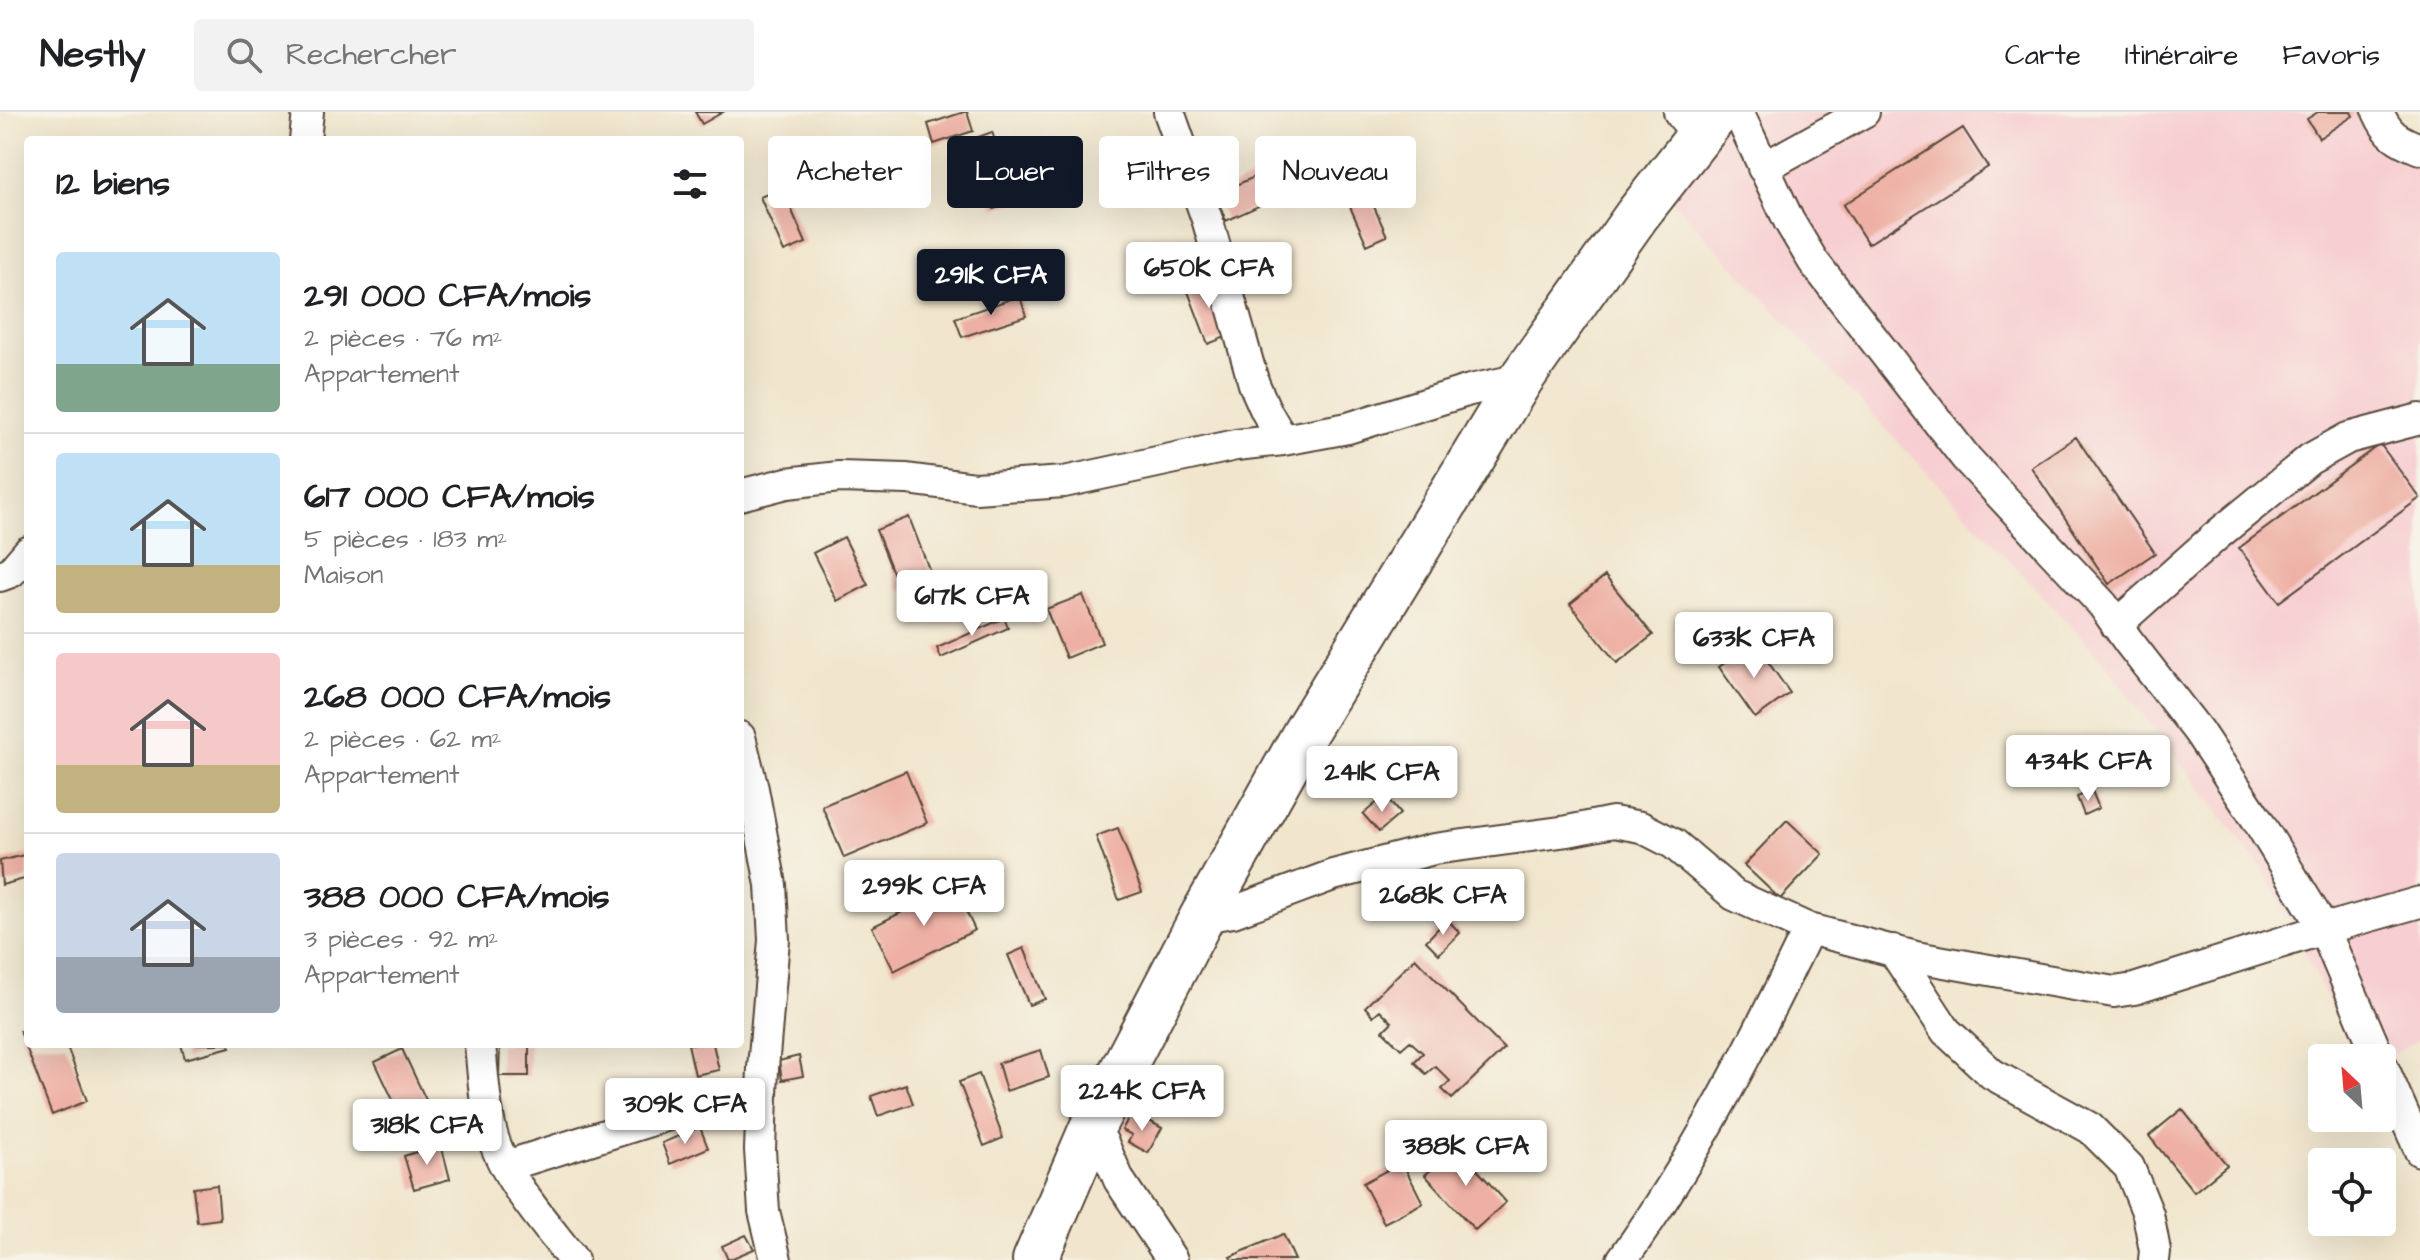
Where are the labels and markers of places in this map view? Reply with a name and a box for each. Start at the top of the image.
pin: 650K CFA [1126,242,1292,310]
pin: 291K CFA [908,249,1074,317]
pin: 617K CFA [889,570,1055,638]
pin: 633K CFA [1671,612,1837,680]
pin: 434K CFA [2005,735,2171,803]
pin: 241K CFA [1299,746,1465,814]
pin: 299K CFA [841,860,1007,928]
pin: 268K CFA [1360,869,1526,937]
pin: 224K CFA [1059,1065,1225,1133]
pin: 309K CFA [602,1078,768,1146]
pin: 318K CFA [344,1099,510,1167]
pin: 388K CFA [1383,1120,1549,1188]

